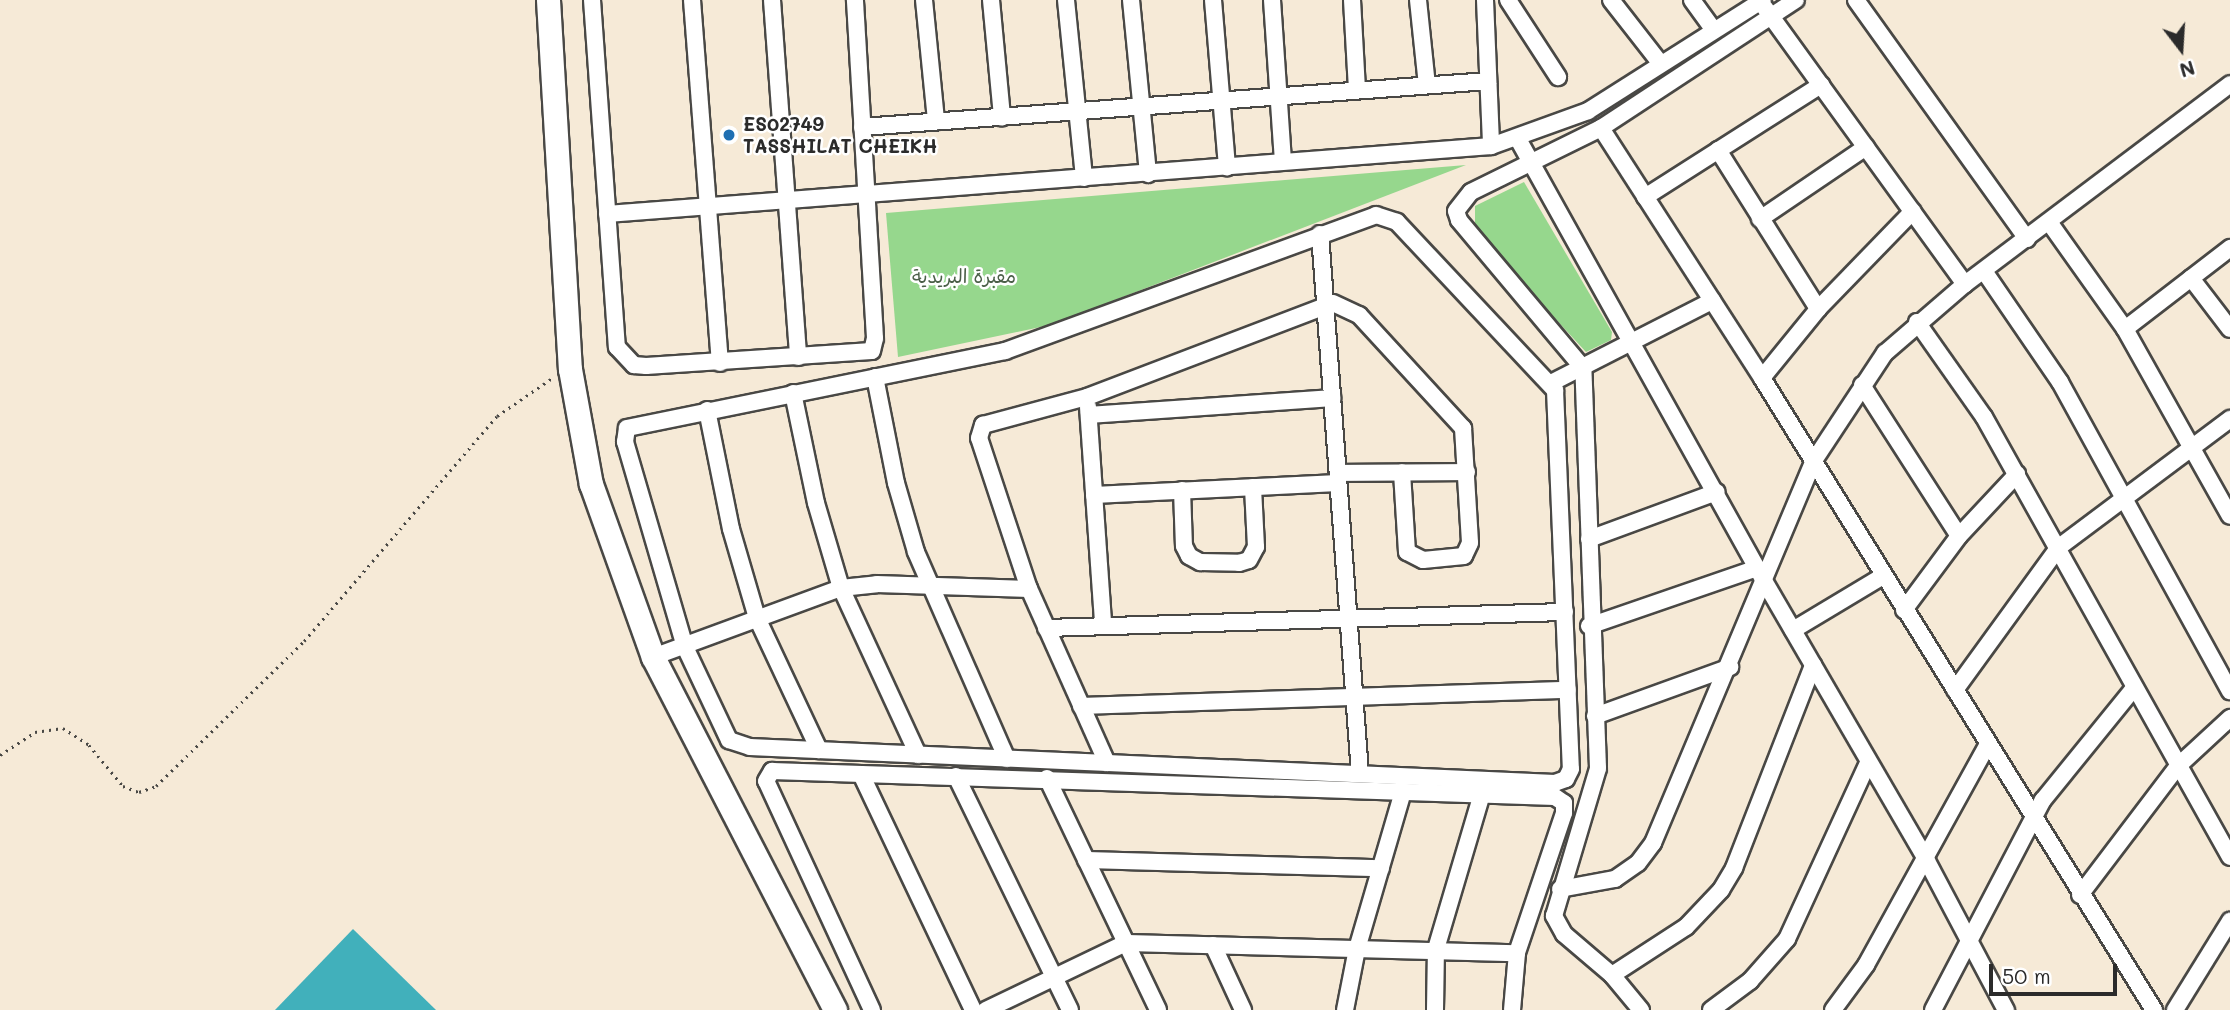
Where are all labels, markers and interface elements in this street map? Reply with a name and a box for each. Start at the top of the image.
north arrow [2146,14,2216,84]
text: N [2177,55,2198,84]
place label: ES02749 TASSHILAT CHEIKH [743,113,938,157]
marker: ES02749 TASSHILAT CHEIKH [721,127,737,143]
park label: مقبرة البريدية [912,265,1016,287]
scale bar [1992,950,2120,994]
text: 50 m [2002,962,2051,989]

